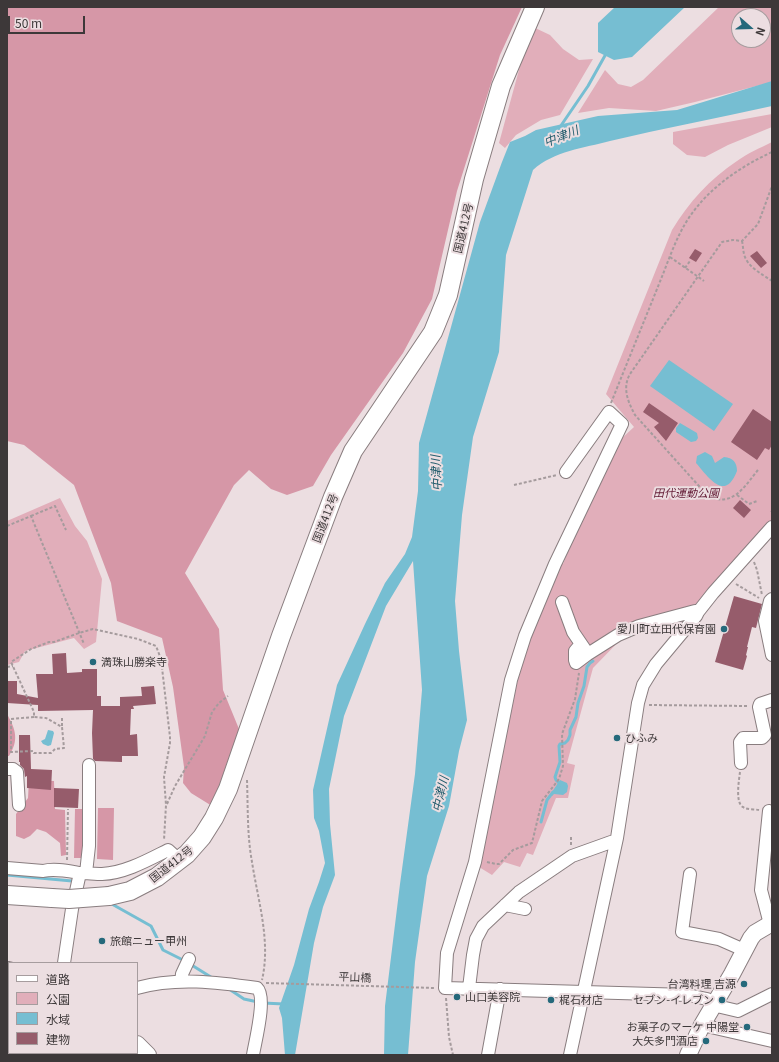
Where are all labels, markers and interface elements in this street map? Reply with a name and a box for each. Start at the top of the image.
scale bar [10,8,87,34]
north arrow [731,8,771,48]
text: 50 m [15,14,42,31]
text: N [752,25,770,38]
water label: 中津川 [542,123,580,149]
street label: 国道412号 [451,202,475,254]
water label: 中津川 [428,455,444,491]
park label: 田代運動公園 [653,486,719,500]
street label: 国道412号 [310,492,340,544]
place label: 愛川町立田代保育園 [617,622,716,636]
marker: 愛川町立田代保育園 [719,624,729,634]
place label: 満珠山勝楽寺 [101,655,167,669]
marker: 満珠山勝楽寺 [88,657,98,667]
place label: ひふみ [625,731,658,745]
marker: ひふみ [612,733,622,743]
water label: 中津川 [429,775,451,813]
street label: 国道412号 [147,843,195,885]
place label: 旅館ニュー甲州 [110,934,187,948]
marker: 旅館ニュー甲州 [97,936,107,946]
legend [8,962,138,1054]
text: 道路 [46,970,70,987]
street label: 平山橋 [338,970,372,984]
place label: 台湾料理 吉源 [668,977,736,991]
marker: 台湾料理 吉源 [739,979,749,989]
text: 公園 [46,990,70,1007]
place label: 山口美容院 [465,990,520,1004]
marker: 山口美容院 [452,992,462,1002]
place label: 梶石材店 [559,993,603,1007]
place label: セブン-イレブン [633,993,714,1007]
marker: 梶石材店 [546,995,556,1005]
marker: セブン-イレブン [717,995,727,1005]
text: 水域 [46,1010,70,1027]
place label: お菓子のマーケ 中陽堂 [627,1020,739,1034]
marker: お菓子のマーケ 中陽堂 [742,1022,752,1032]
text: 建物 [46,1030,70,1047]
place label: 大矢多門酒店 [632,1034,698,1048]
marker: 大矢多門酒店 [701,1036,711,1046]

